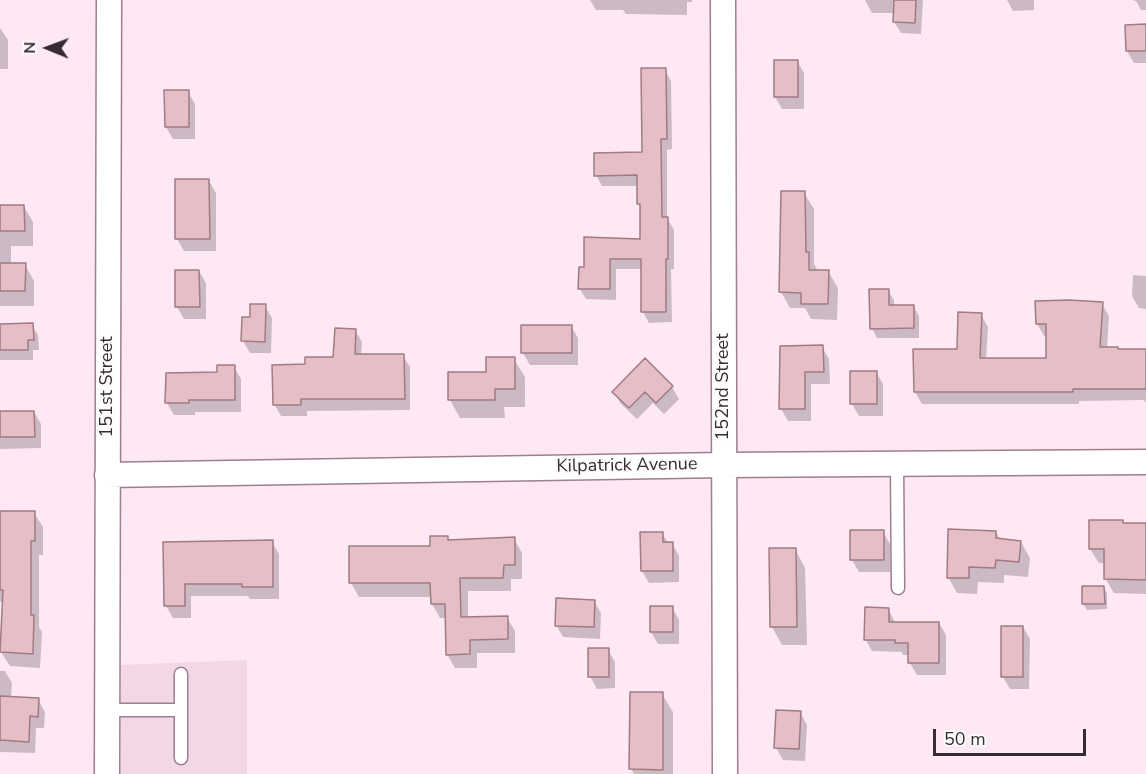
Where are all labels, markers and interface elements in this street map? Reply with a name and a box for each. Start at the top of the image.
north arrow [18,18,78,78]
text: N [19,42,41,54]
street label: 152nd Street [713,334,735,440]
street label: 151st Street [97,336,119,438]
street label: Kilpatrick Avenue [556,454,698,478]
scale bar [936,717,1089,755]
text: 50 m [944,727,986,751]

